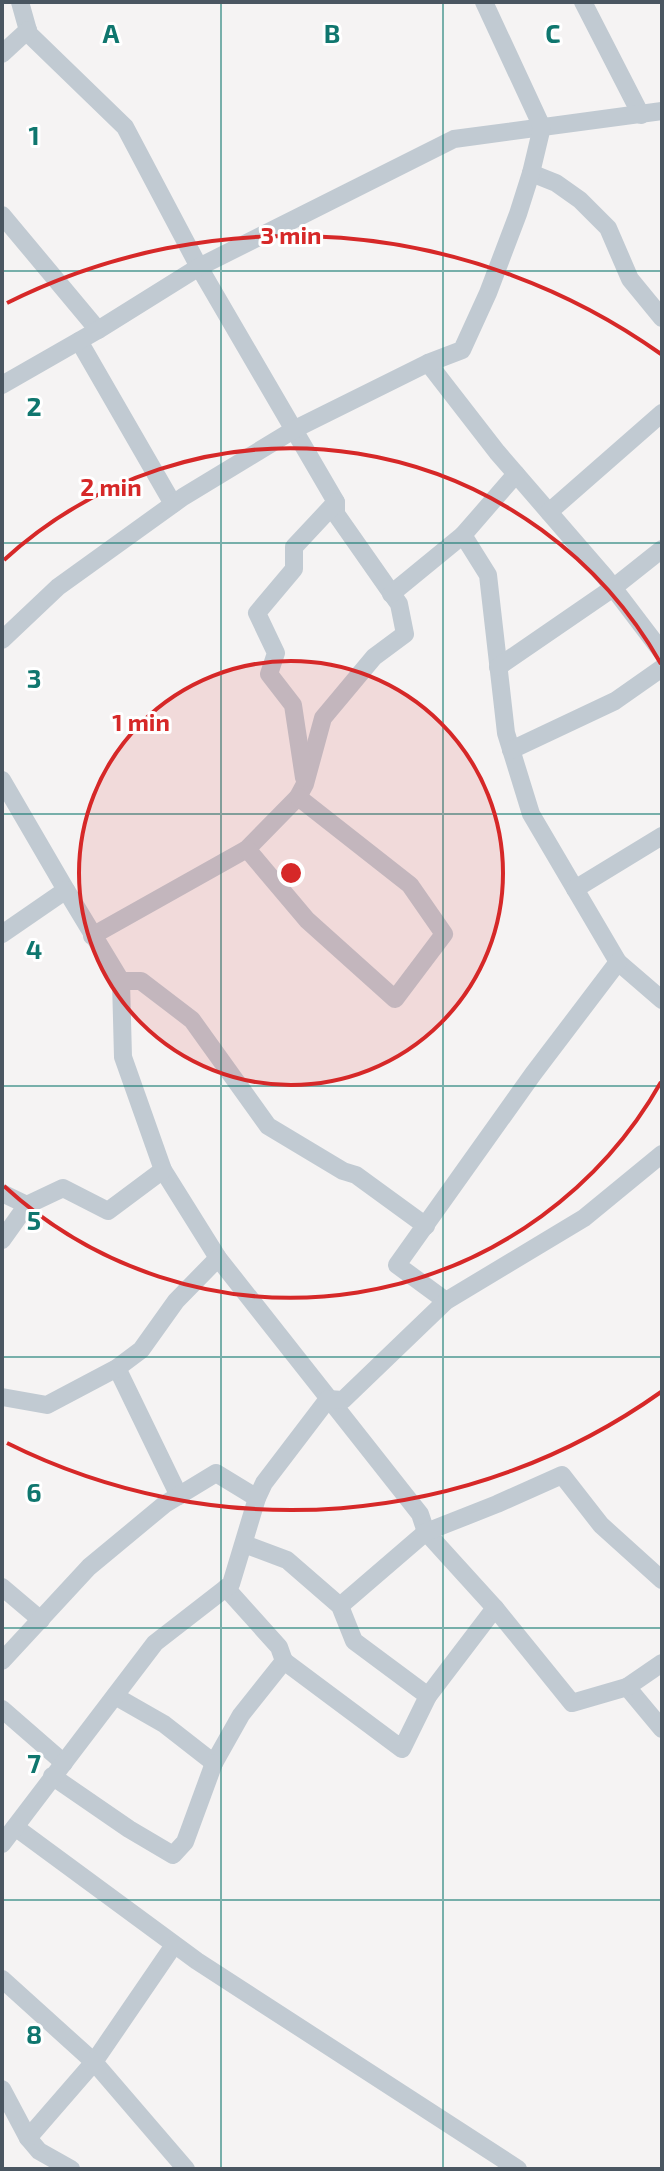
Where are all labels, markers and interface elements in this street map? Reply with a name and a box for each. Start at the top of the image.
text: A [103,17,120,48]
text: B [324,17,340,48]
text: C [545,17,561,48]
text: 1 [28,119,40,150]
text: 3 min [261,220,321,249]
text: 2 [26,390,42,421]
text: 2 min [80,472,142,501]
text: 3 [27,662,41,693]
text: 1 min [112,707,170,736]
centre of rings [277,859,305,887]
text: 4 [26,933,42,964]
text: 5 [27,1204,41,1235]
text: 6 [26,1476,42,1507]
text: 7 [27,1747,41,1778]
text: 8 [26,2018,42,2049]

